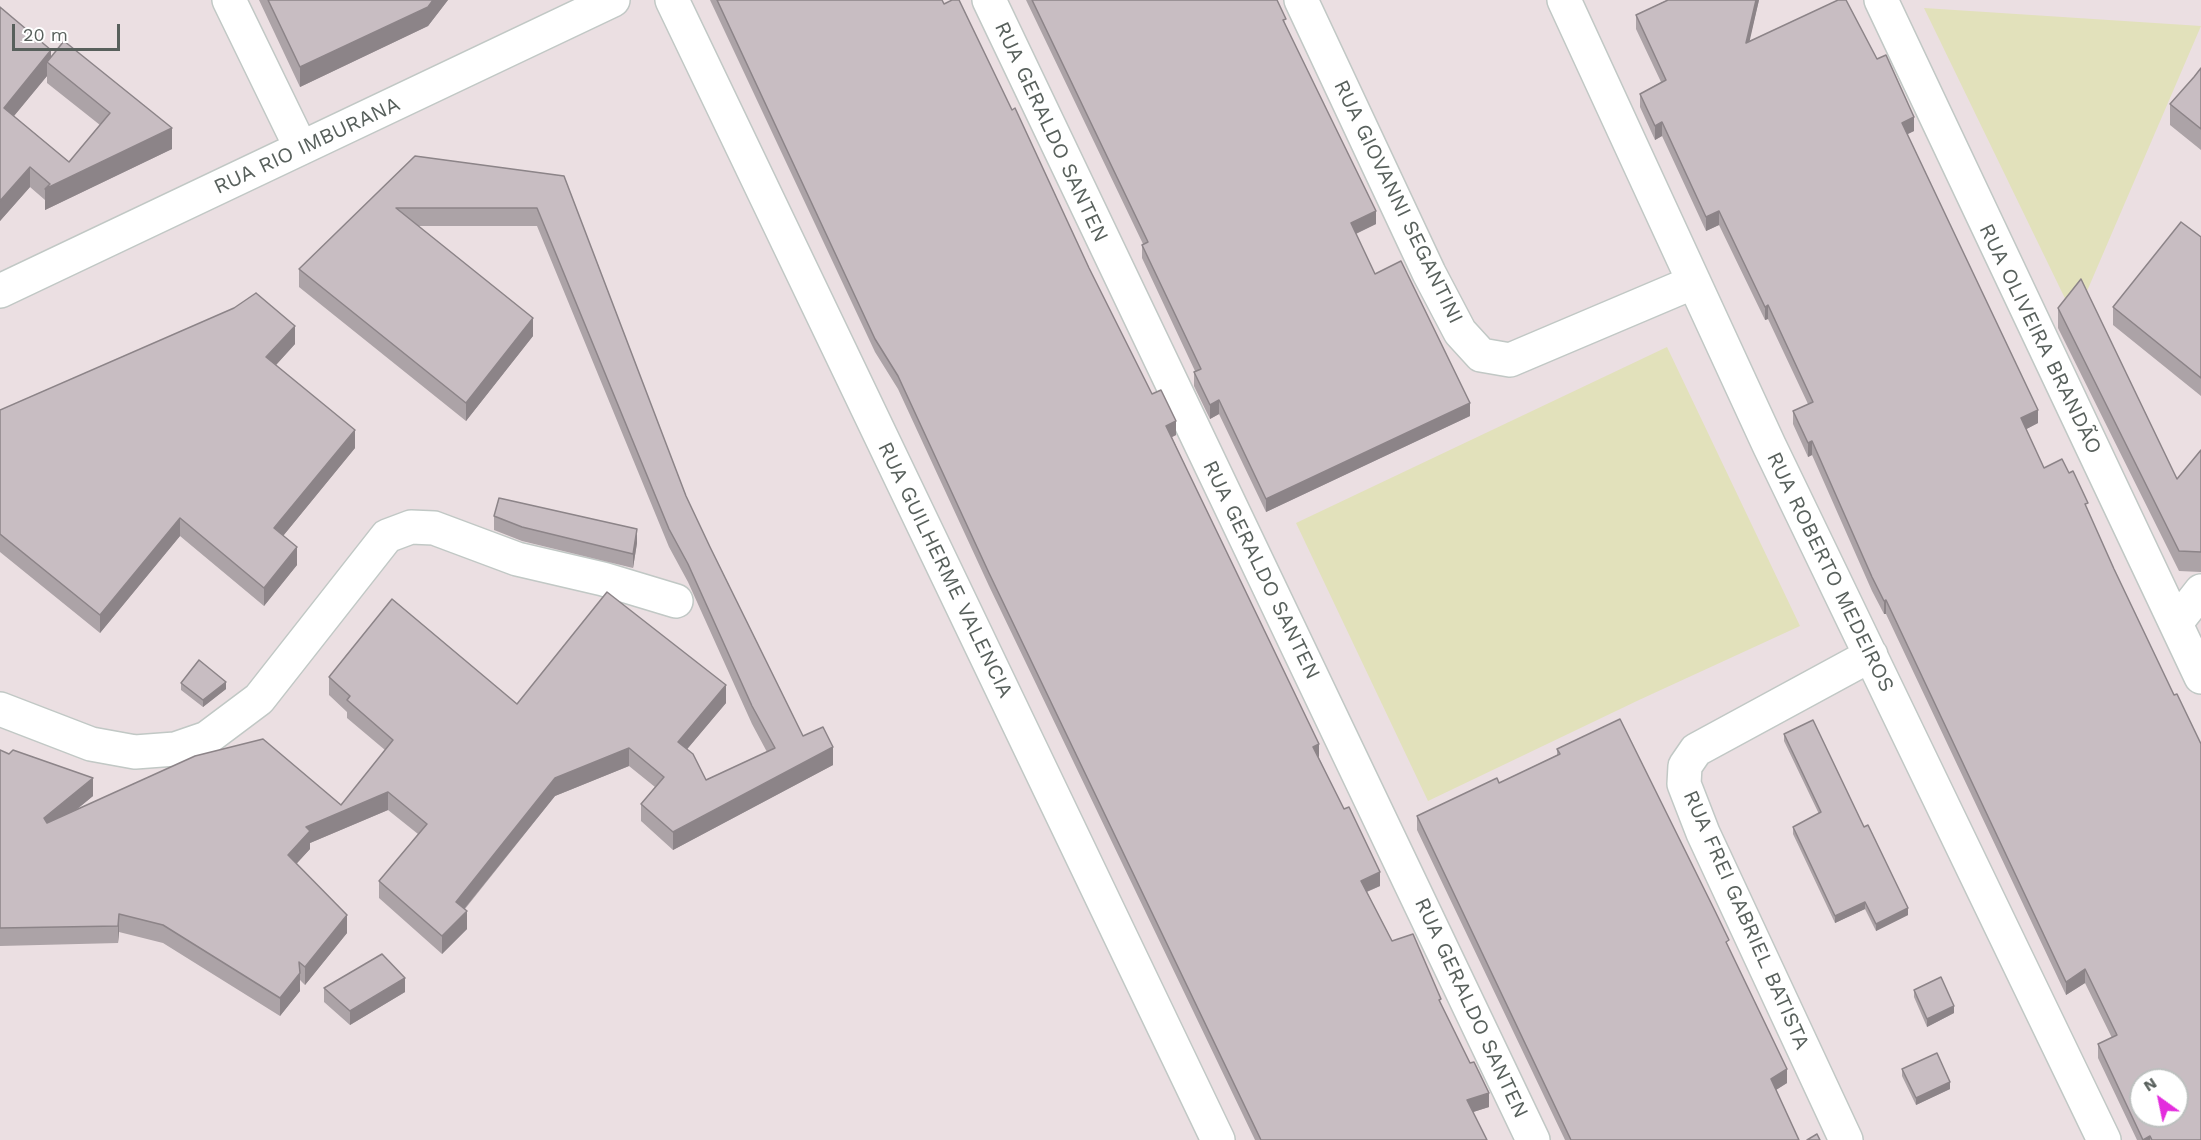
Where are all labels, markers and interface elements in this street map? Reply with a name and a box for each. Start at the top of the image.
scale bar [15,12,123,50]
street label: RUA GERALDO SANTEN [989,18,1113,246]
text: 20 m [23,24,68,45]
street label: RUA GIOVANNI SEGANTINI [1328,76,1468,328]
street label: RUA RIO IMBURANA [210,92,404,200]
street label: RUA OLIVEIRA BRANDÃO [1973,220,2107,458]
street label: RUA GUILHERME VALENCIA [872,438,1018,702]
street label: RUA ROBERTO MEDEIROS [1761,448,1899,696]
street label: RUA GERALDO SANTEN [1197,456,1325,684]
street label: RUA FREI GABRIEL BATISTA [1677,787,1815,1053]
street label: RUA GERALDO SANTEN [1409,894,1533,1122]
north arrow [2129,1068,2189,1128]
text: N [2140,1073,2160,1095]

